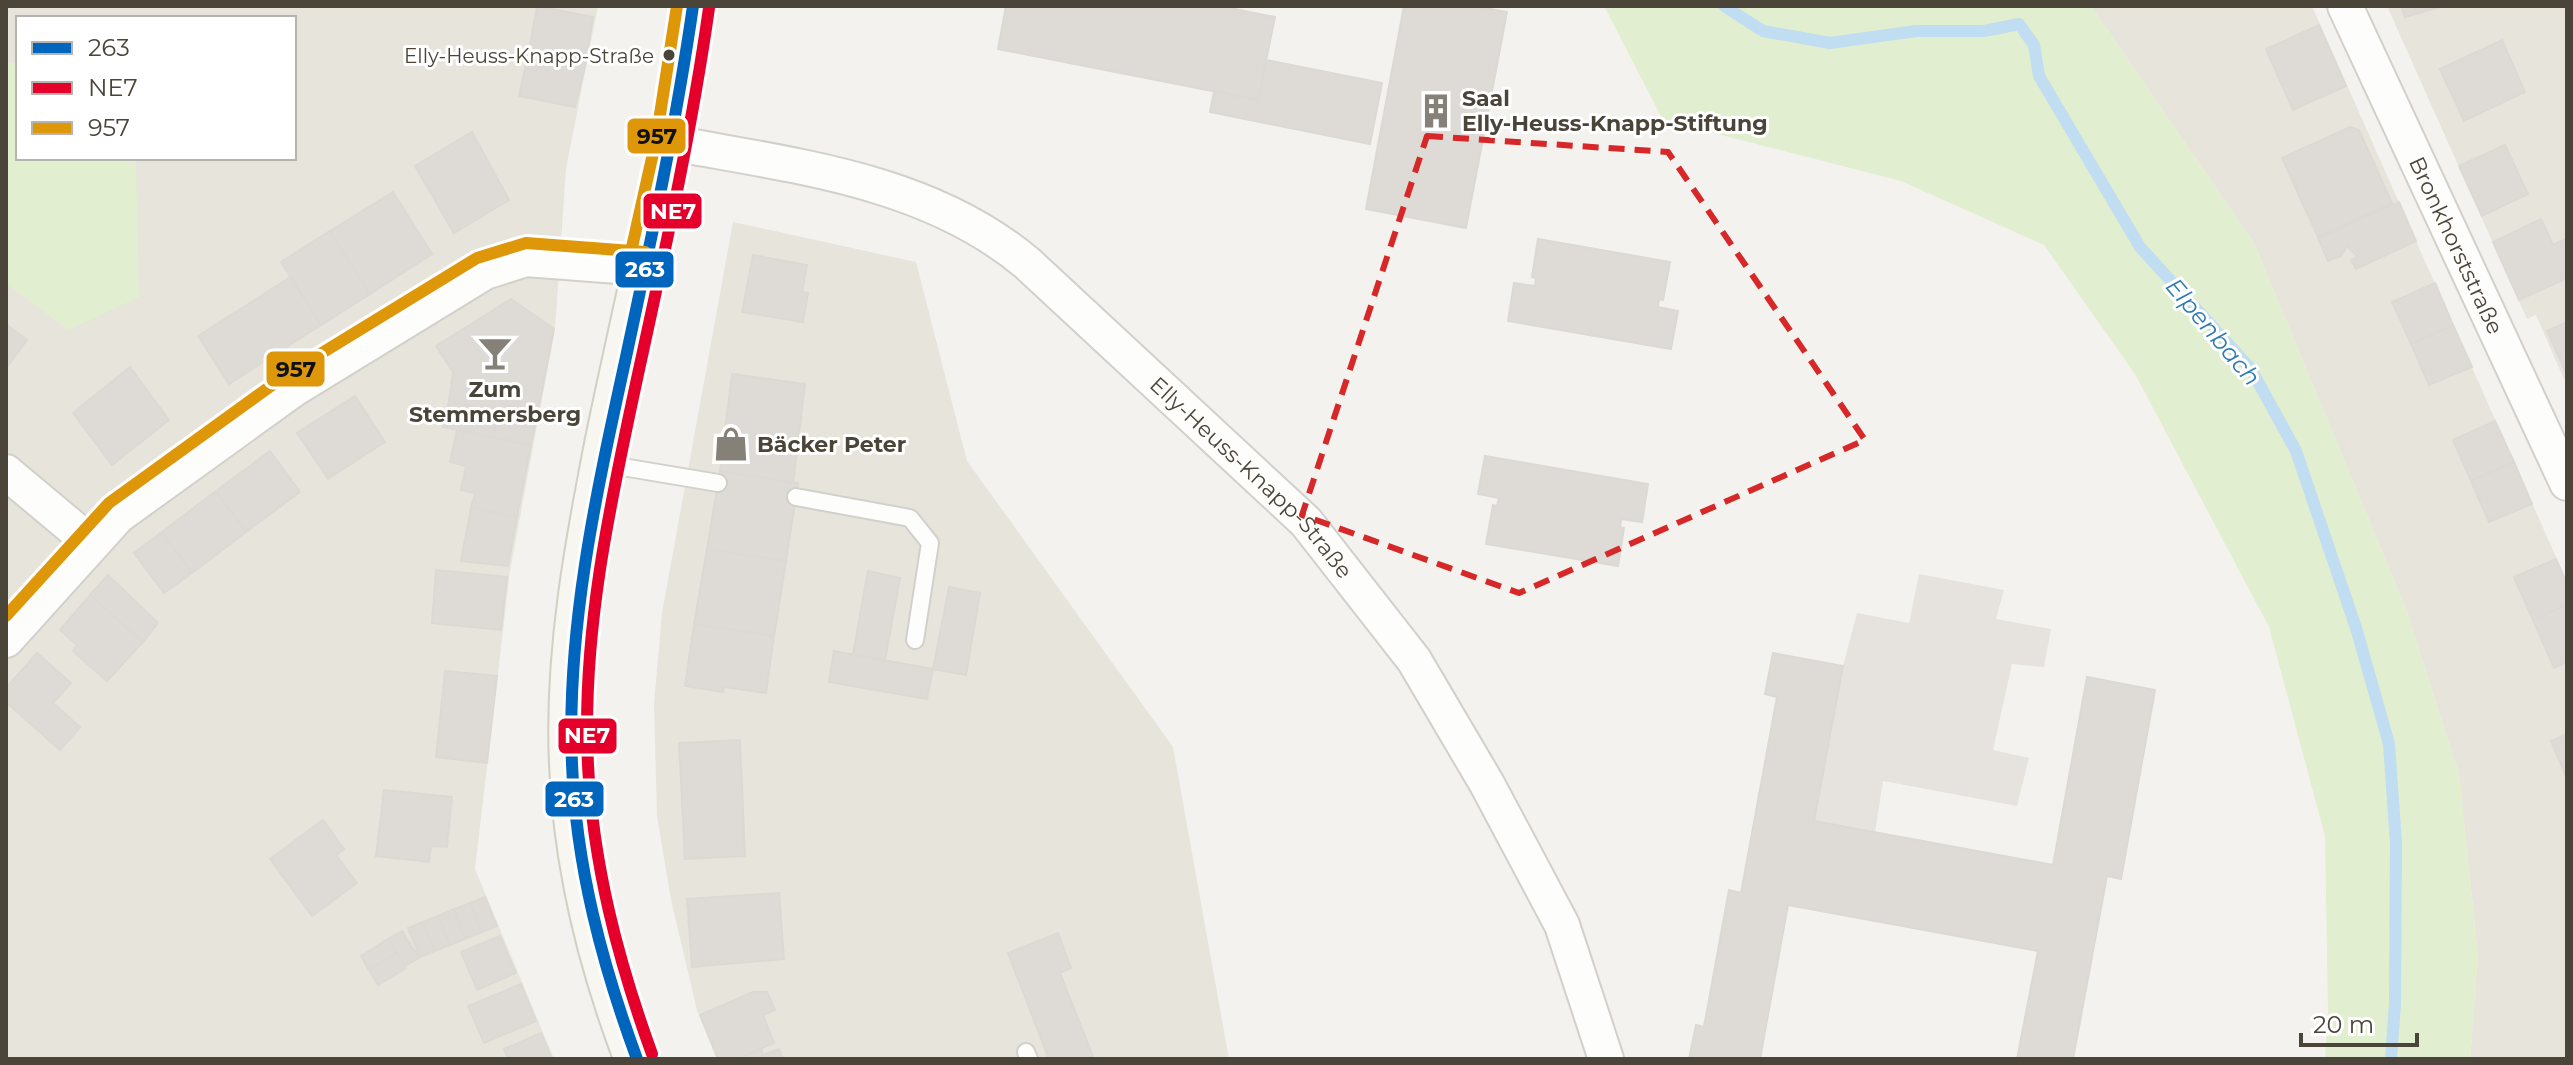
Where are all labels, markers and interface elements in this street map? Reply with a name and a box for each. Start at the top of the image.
legend [16,16,296,160]
text: 263 [88,33,130,62]
place label: Elly-Heuss-Knapp-Straße [404,44,654,68]
marker: Elly-Heuss-Knapp-Straße [661,47,677,63]
text: NE7 [88,73,138,102]
place label: Saal Elly-Heuss-Knapp-Stiftung [1462,85,1768,137]
building icon: Saal Elly-Heuss-Knapp-Stiftung [1417,92,1455,130]
text: 957 [88,113,130,142]
line badge: 957 [626,117,687,155]
text: 957 [637,123,677,150]
street label: Bronkhorststraße [2403,153,2509,339]
line badge: NE7 [642,192,703,230]
text: NE7 [650,198,696,225]
line badge: 263 [614,250,675,289]
text: 263 [625,256,665,283]
water label: Elpenbach [2160,272,2267,391]
bar icon: Zum Stemmersberg [476,334,514,372]
line badge: 957 [265,350,326,388]
text: 957 [276,356,316,383]
street label: Elly-Heuss-Knapp-Straße [1144,371,1358,584]
place label: Zum Stemmersberg [409,376,581,428]
shop icon: Bäcker Peter [712,425,750,463]
place label: Bäcker Peter [757,431,906,458]
line badge: NE7 [557,717,618,755]
text: NE7 [564,722,610,749]
line badge: 263 [544,780,605,818]
text: 263 [554,786,594,813]
scale bar [2301,997,2417,1047]
text: 20 m [2313,1010,2374,1039]

